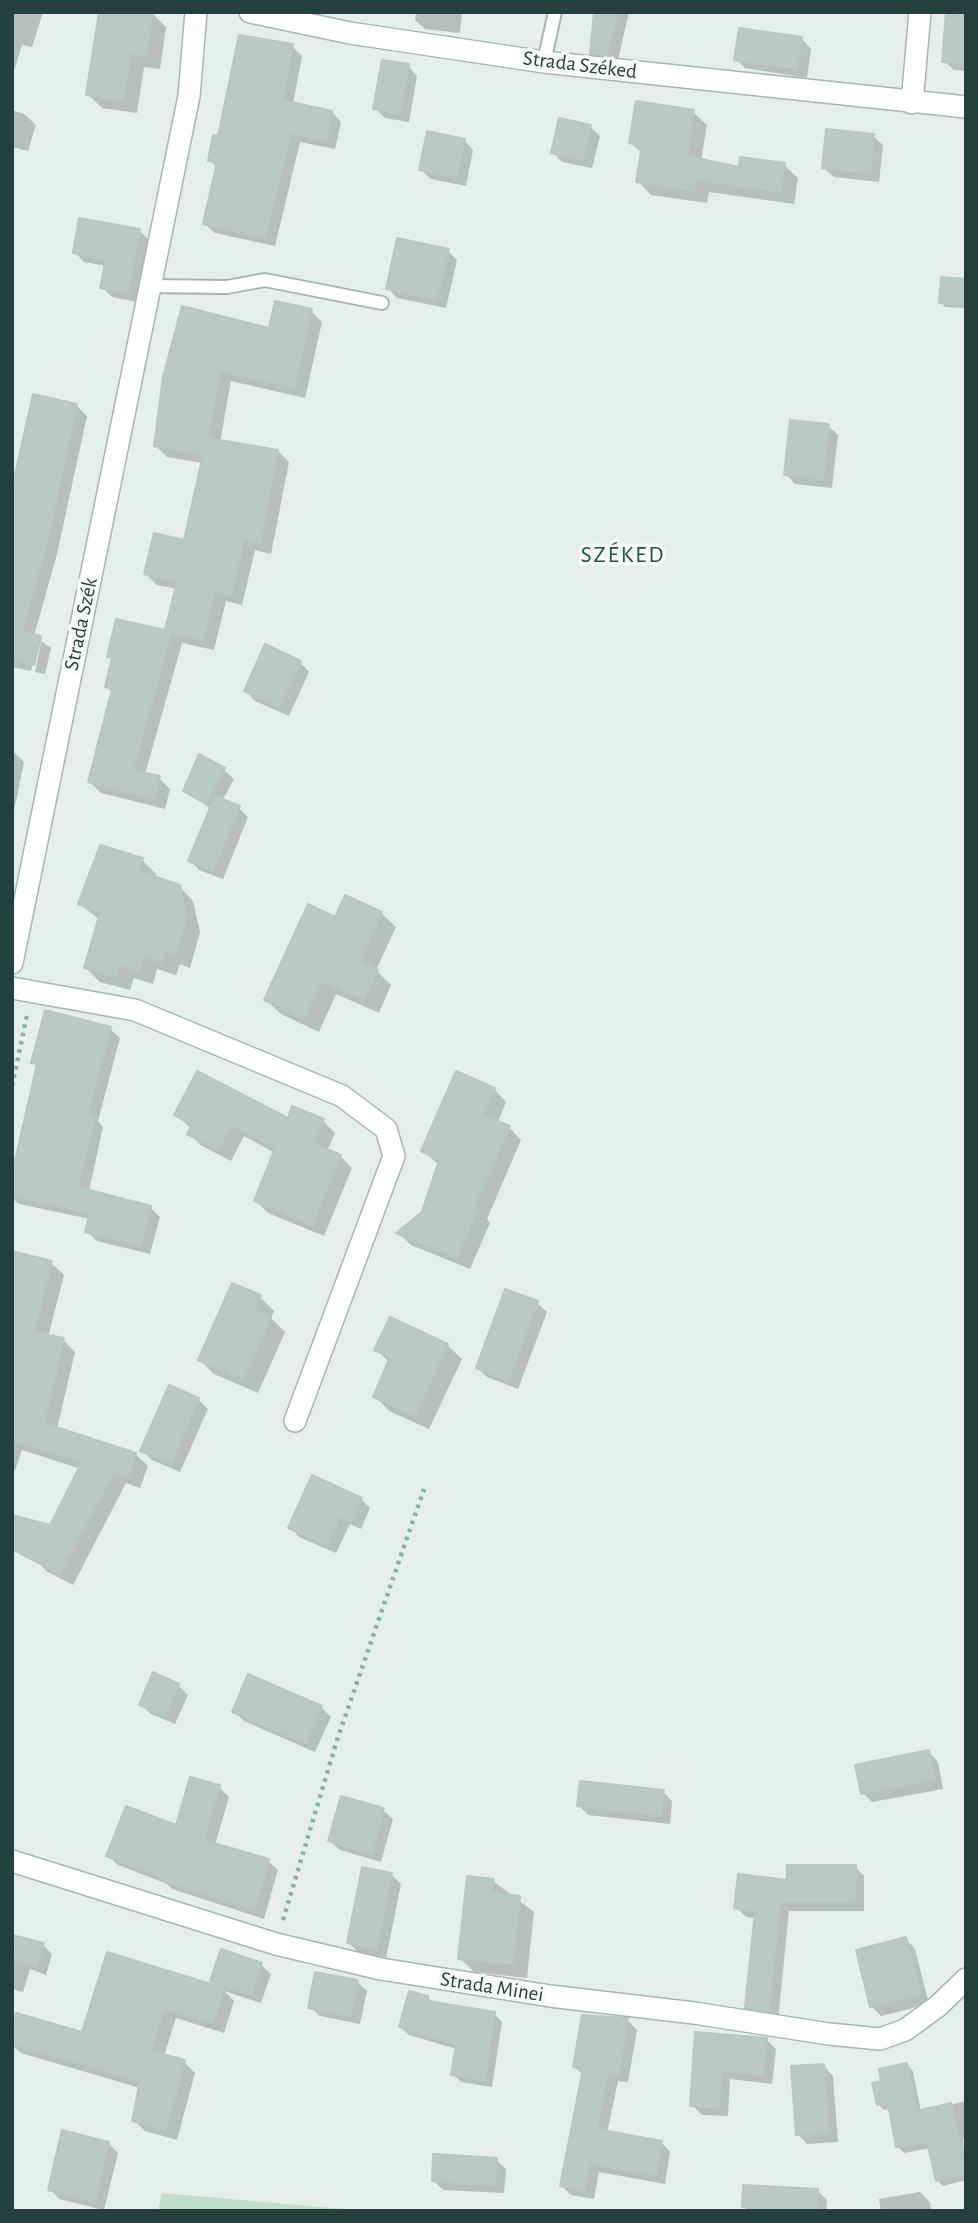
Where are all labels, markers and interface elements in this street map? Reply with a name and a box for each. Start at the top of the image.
street label: Strada Széked [522,46,638,84]
district label: SZÉKED [581,541,665,569]
street label: Strada Szék [59,575,103,673]
street label: Strada Minei [439,1966,545,2008]

